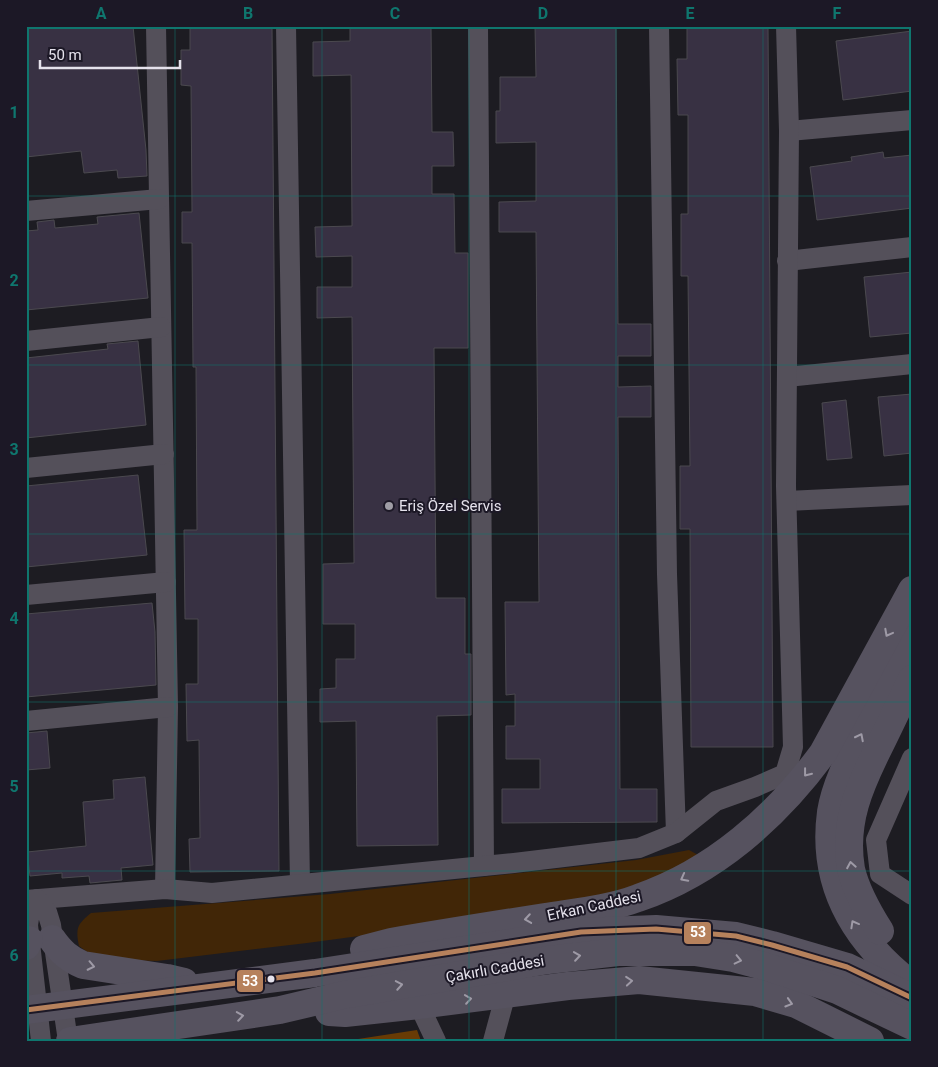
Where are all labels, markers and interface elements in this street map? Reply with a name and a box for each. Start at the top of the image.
text: A [96,4,107,23]
text: B [243,4,253,23]
text: C [390,4,400,23]
text: D [538,4,548,23]
text: E [686,4,695,23]
text: F [833,4,842,23]
scale bar [40,38,180,70]
text: 50 m [48,46,82,64]
text: 1 [9,103,19,122]
text: 2 [9,271,19,290]
text: 3 [9,440,19,459]
place label: Eriş Özel Servis [399,497,501,515]
marker: Eriş Özel Servis [383,500,395,512]
text: 4 [9,609,19,628]
one-way arrow [885,628,895,637]
one-way arrow [854,733,864,742]
one-way arrow [805,767,813,776]
text: 5 [9,777,19,796]
one-way arrow [847,861,857,870]
one-way arrow [680,871,689,881]
street label: Erkan Caddesi [545,887,643,925]
one-way arrow [524,914,533,924]
line badge: 53 [683,921,712,945]
one-way arrow [851,921,861,930]
text: 53 [690,924,706,940]
text: 6 [9,946,19,965]
street label: Çakırlı Caddesi [444,951,546,987]
one-way arrow [573,951,581,962]
one-way arrow [734,954,743,965]
one-way arrow [86,961,95,971]
line badge: 53 [236,969,264,993]
text: 53 [242,973,258,989]
unlabelled marker [266,974,276,984]
one-way arrow [625,976,633,987]
one-way arrow [395,981,404,991]
one-way arrow [463,994,472,1004]
one-way arrow [785,997,793,1007]
one-way arrow [236,1011,244,1022]

